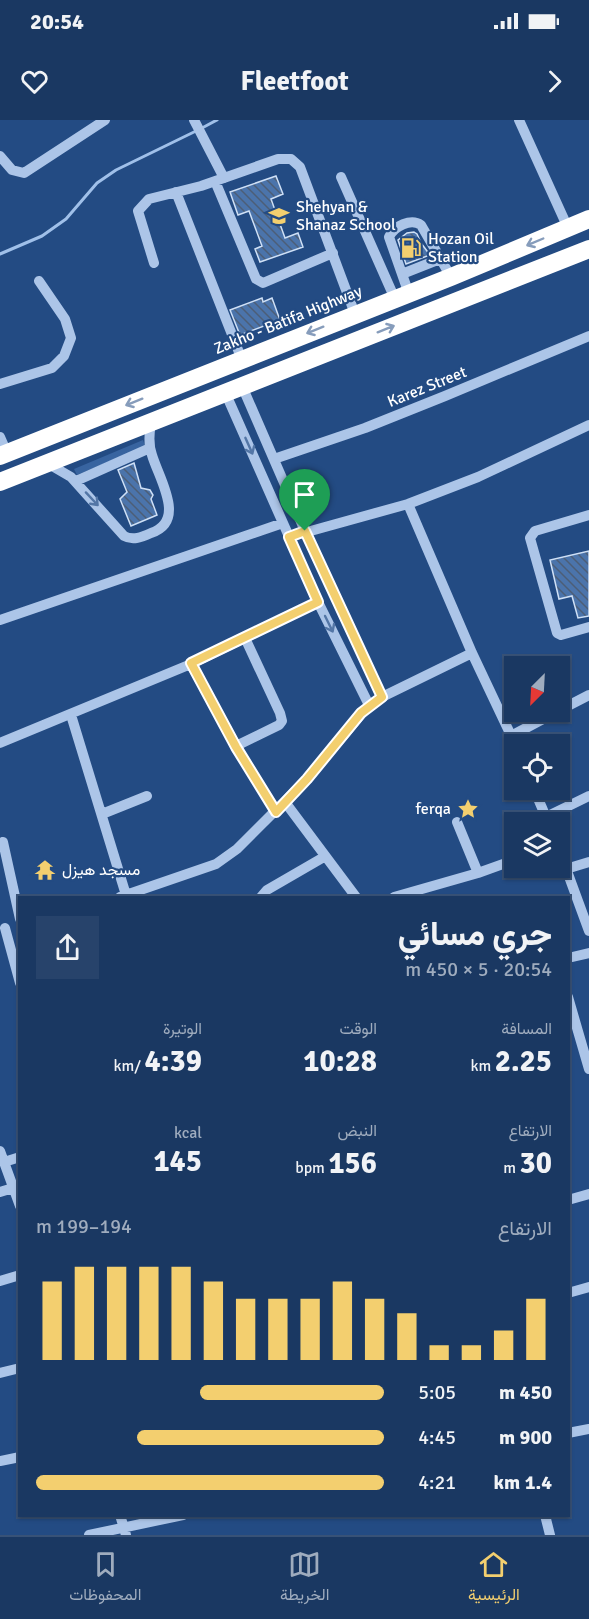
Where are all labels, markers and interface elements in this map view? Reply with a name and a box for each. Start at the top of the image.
text: 20:54 [30,8,84,35]
icon: heart [18,65,51,98]
text: Fleetfoot [240,65,349,98]
icon: forward [538,65,571,98]
place label: Shehyan & Shanaz School [296,197,396,235]
school or university icon: Shehyan & Shanaz School [267,204,291,228]
place label: Hozan Oil Station [428,229,494,267]
fuel station icon: Hozan Oil Station [399,236,423,260]
one-way arrow [526,237,545,248]
street label: Zakho - Batifa Highway [211,281,365,359]
one-way arrow [376,323,395,334]
one-way arrow [306,325,325,336]
street label: Karez Street [385,362,470,412]
one-way arrow [125,398,144,409]
one-way arrow [244,436,255,454]
pin [279,469,330,531]
icon: arrive [288,478,321,511]
one-way arrow [85,491,99,506]
one-way arrow [324,614,335,632]
north arrow [504,656,570,722]
map controls [504,656,570,878]
button: locate [504,734,570,800]
place icon: ferqa [456,797,480,821]
place label: ferqa [415,799,451,819]
button: layers [504,812,570,878]
temple icon: مسجد هيزل [33,858,57,882]
place label: مسجد هيزل [62,860,140,880]
text: جري مسائي [398,914,552,955]
button: share [36,916,99,979]
text: 20:54 · 5 × 450 m [405,957,552,982]
text: الوتيرة [163,1019,202,1039]
text: الوقت [339,1019,377,1039]
text: المسافة [501,1019,552,1039]
text: 4:39 [145,1043,202,1080]
text: 10:28 [303,1043,377,1080]
text: 2.25 [495,1043,552,1080]
text: /km [114,1056,145,1076]
text: km [470,1056,495,1076]
text: النبض [337,1121,377,1141]
text: الارتفاع [509,1121,552,1141]
text: kcal [174,1123,202,1143]
text: 145 [153,1143,202,1180]
text: 156 [328,1145,377,1182]
text: 30 [520,1145,552,1182]
text: bpm [295,1158,328,1178]
text: m [503,1158,520,1178]
text: 194–199 m [36,1214,132,1239]
text: الارتفاع [498,1216,552,1241]
text: 5:05 [418,1380,456,1405]
text: 450 m [499,1380,552,1405]
text: 4:45 [418,1425,456,1450]
text: 900 m [499,1425,552,1450]
text: 4:21 [418,1470,456,1495]
text: 1.4 km [494,1470,552,1495]
tab: المحفوظات [69,1548,141,1609]
tab: الخريطة [280,1548,329,1609]
tab: الرئيسية [468,1548,520,1609]

